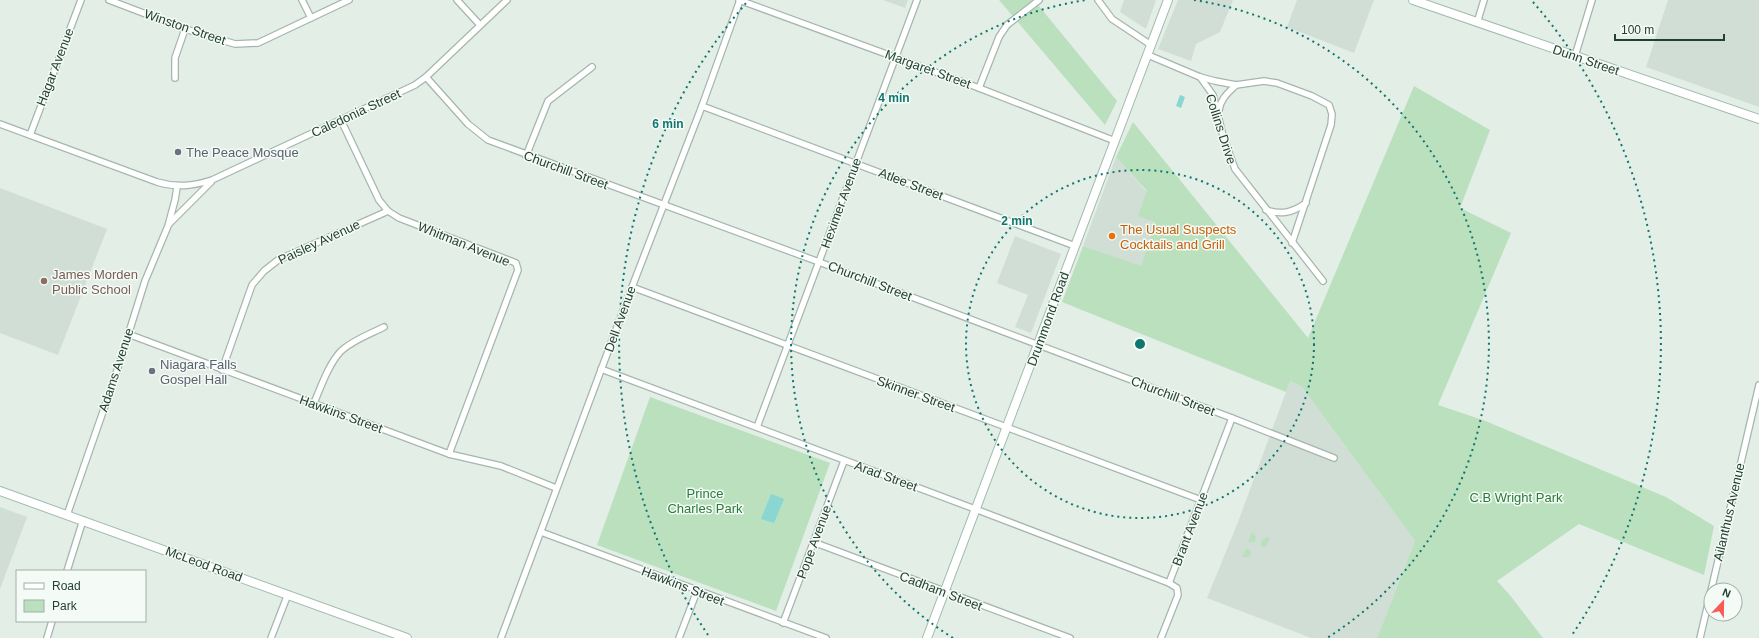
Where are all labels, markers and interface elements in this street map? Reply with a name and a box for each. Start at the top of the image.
street label: Winston Street [142,6,228,48]
scale bar [1615,16,1724,42]
text: 100 m [1621,23,1654,37]
street label: Hagar Avenue [33,26,77,108]
street label: Dunn Street [1551,42,1622,79]
street label: Margaret Street [883,47,973,92]
street label: Caledonia Street [309,86,403,140]
text: 4 min [878,91,910,105]
street label: Collins Drive [1203,92,1239,166]
text: 6 min [652,117,684,131]
place label: The Peace Mosque [186,145,299,160]
marker: The Peace Mosque [173,147,183,157]
street label: Churchill Street [522,148,611,192]
street label: Heximer Avenue [818,156,864,250]
street label: Atlee Street [877,165,946,203]
text: 2 min [1001,214,1033,228]
street label: Paisley Avenue [276,216,362,268]
street label: Whitman Avenue [416,219,512,269]
place label: The Usual Suspects Cocktails and Grill [1120,222,1237,252]
marker: The Usual Suspects Cocktails and Grill [1107,231,1117,241]
street label: Churchill Street [826,258,915,304]
place label: James Morden Public School [52,267,138,297]
street label: Drummond Road [1024,270,1072,368]
marker: James Morden Public School [39,276,49,286]
street label: Dell Avenue [601,284,639,354]
street label: Adams Avenue [95,326,137,414]
centre of rings [1133,337,1147,351]
place label: Niagara Falls Gospel Hall [160,357,237,387]
marker: Niagara Falls Gospel Hall [147,366,157,376]
street label: Skinner Street [875,373,958,415]
street label: Churchill Street [1129,373,1218,419]
street label: Hawkins Street [297,392,385,436]
street label: Arad Street [853,458,920,494]
street label: Ailanthus Avenue [1710,461,1748,563]
park label: Prince Charles Park [667,486,743,516]
street label: Brant Avenue [1169,490,1211,568]
park label: C.B Wright Park [1470,490,1563,505]
street label: Pope Avenue [794,503,834,581]
street label: McLeod Road [163,543,245,585]
street label: Hawkins Street [640,563,727,609]
street label: Cadham Street [897,568,985,614]
legend [16,570,146,622]
text: Road [52,579,81,593]
north arrow [1703,582,1743,622]
text: N [1721,586,1733,600]
text: Park [52,599,78,613]

